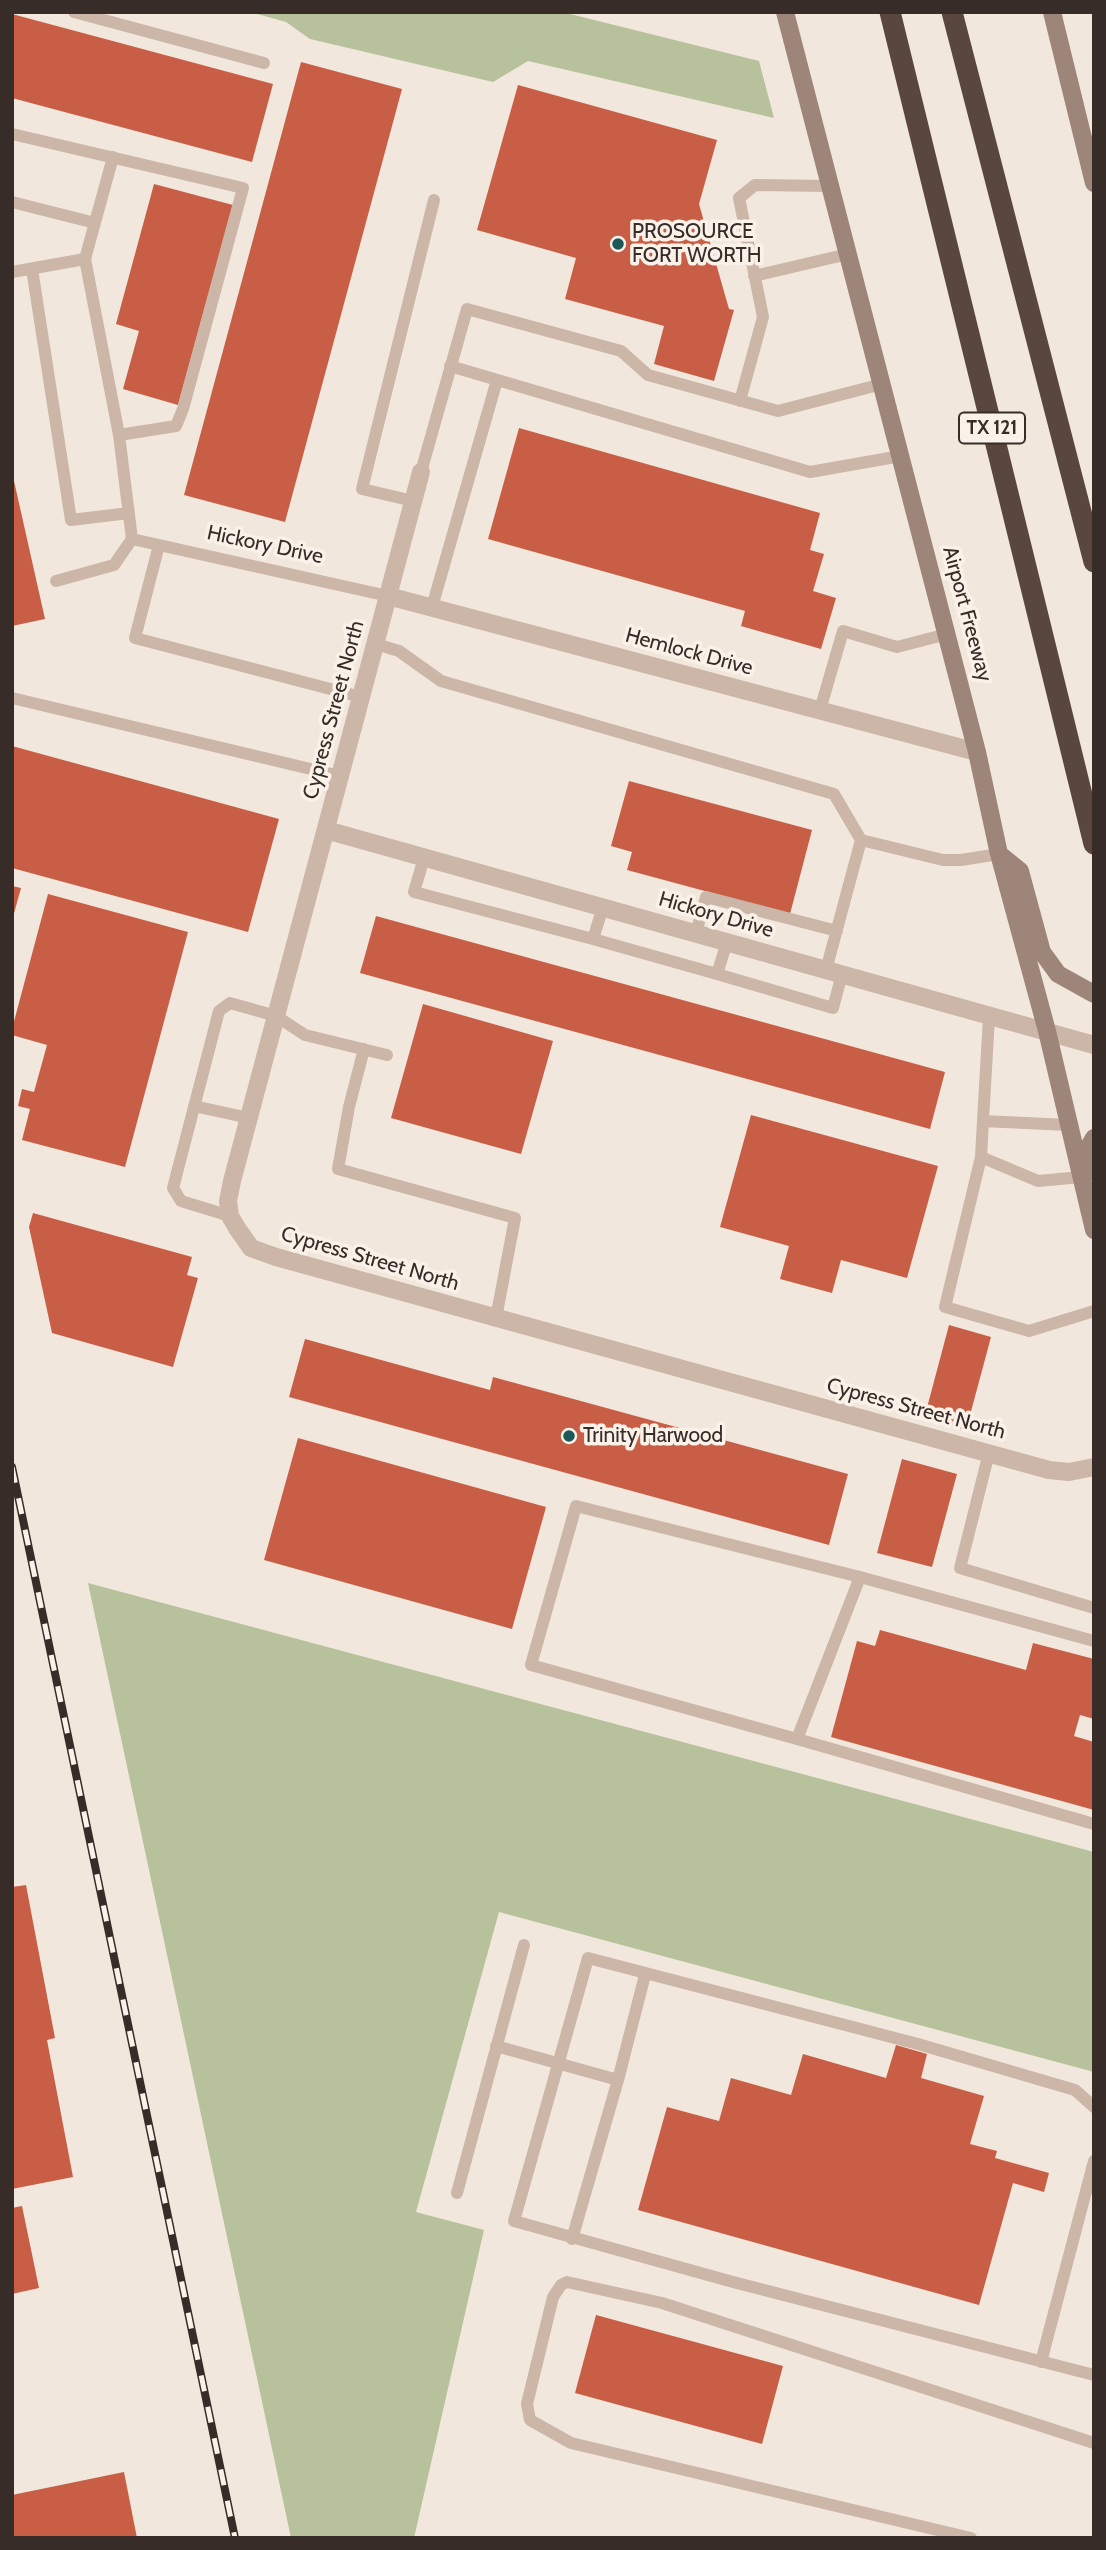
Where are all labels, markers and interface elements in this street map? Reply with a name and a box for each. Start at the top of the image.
place label: PROSOURCE FORT WORTH [632,219,762,269]
marker: PROSOURCE FORT WORTH [610,236,626,252]
road number: TX 121 [959,412,1025,444]
street label: Hickory Drive [205,520,325,570]
street label: Airport Freeway [937,544,997,684]
street label: Cypress Street North [298,618,370,802]
street label: Hemlock Drive [623,623,755,681]
street label: Hickory Drive [656,887,776,943]
street label: Cypress Street North [278,1222,462,1296]
street label: Cypress Street North [824,1373,1008,1445]
place label: Trinity Harwood [583,1423,723,1449]
marker: Trinity Harwood [561,1428,577,1444]

